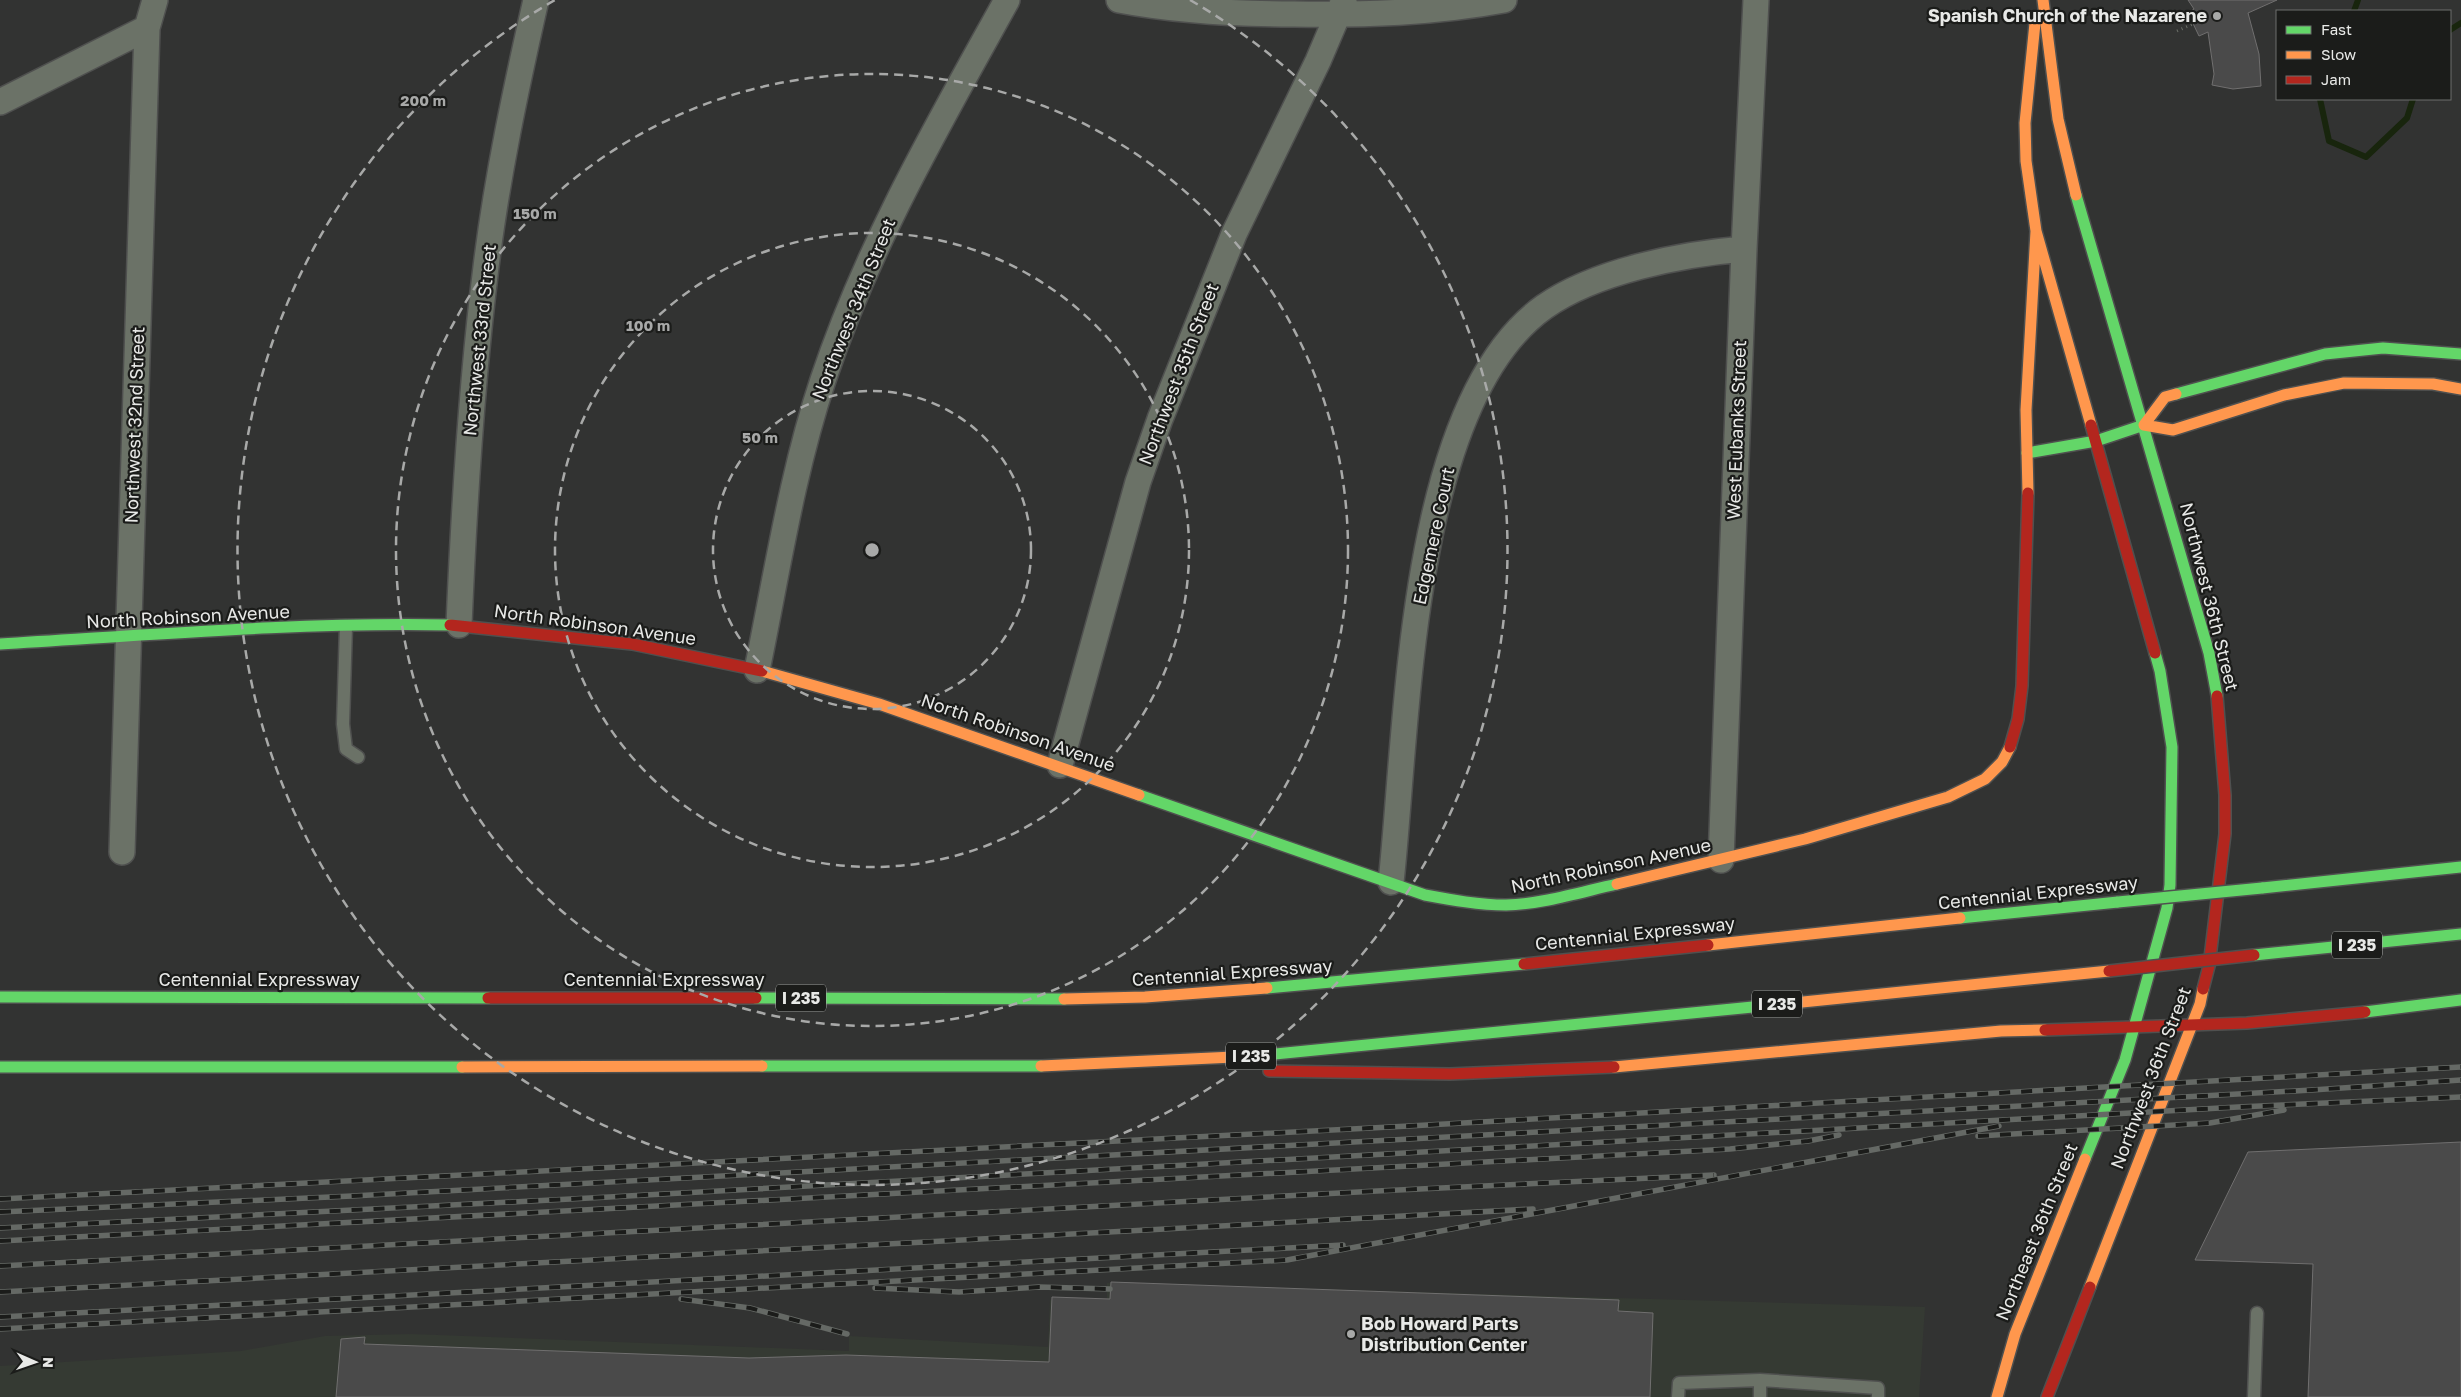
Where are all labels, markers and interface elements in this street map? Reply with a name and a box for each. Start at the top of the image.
place label: Spanish Church of the Nazarene [1928,4,2207,26]
marker: Spanish Church of the Nazarene [2211,10,2223,22]
legend [2276,10,2451,100]
text: Fast [2321,20,2352,38]
text: Slow [2321,45,2356,63]
text: Jam [2321,70,2351,88]
text: 200 m [400,91,446,109]
text: 150 m [513,204,557,222]
street label: Northwest 34th Street [807,215,900,402]
street label: Northwest 33rd Street [458,243,500,437]
street label: Northwest 35th Street [1133,280,1223,468]
text: 100 m [626,316,670,334]
street label: Northwest 32nd Street [120,326,148,524]
street label: West Eubanks Street [1722,340,1750,520]
text: 50 m [742,428,778,446]
street label: Edgemere Court [1408,465,1458,607]
street label: Northwest 36th Street [2176,500,2244,693]
centre of rings [863,541,881,559]
street label: North Robinson Avenue [493,599,698,649]
street label: North Robinson Avenue [86,600,290,632]
street label: North Robinson Avenue [918,688,1118,776]
street label: North Robinson Avenue [1509,833,1713,897]
street label: Centennial Expressway [1937,871,2139,913]
street label: Centennial Expressway [1534,912,1736,954]
road number: I 235 [2332,932,2382,958]
street label: Centennial Expressway [1131,954,1333,990]
street label: Centennial Expressway [158,968,360,990]
street label: Centennial Expressway [563,968,765,990]
street label: Northwest 36th Street [2105,983,2195,1172]
road number: I 235 [776,984,826,1011]
road number: I 235 [1752,991,1802,1018]
road number: I 235 [1226,1042,1276,1070]
street label: Northeast 36th Street [1990,1140,2082,1324]
place label: Bob Howard Parts Distribution Center [1361,1312,1527,1355]
marker: Bob Howard Parts Distribution Center [1345,1328,1357,1340]
north arrow [10,1337,60,1387]
text: N [40,1357,57,1368]

